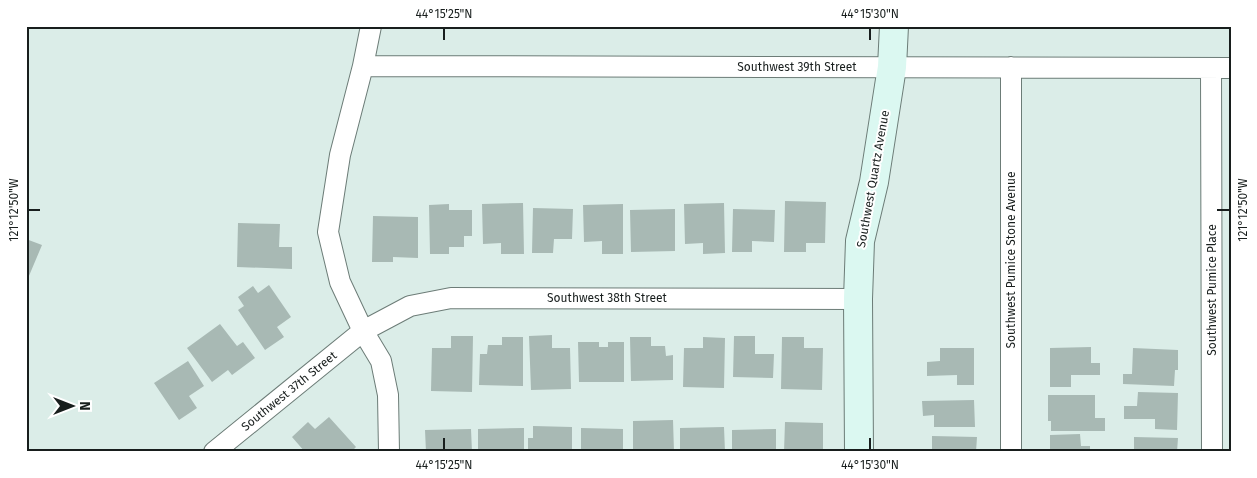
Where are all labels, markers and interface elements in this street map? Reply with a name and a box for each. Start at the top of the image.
text: 44°15'25"N [415,7,473,21]
text: 44°15'30"N [841,7,899,21]
street label: Southwest 39th Street [737,60,857,74]
street label: Southwest Quartz Avenue [854,109,892,249]
street label: Southwest Pumice Stone Avenue [1004,172,1018,348]
text: 121°12'50"W [7,178,21,242]
text: 121°12'50"W [1236,178,1250,242]
street label: Southwest Pumice Place [1205,224,1219,356]
street label: Southwest 38th Street [547,291,668,305]
street label: Southwest 37th Street [239,348,340,434]
north arrow [48,380,98,430]
text: N [76,401,93,411]
text: 44°15'25"N [415,458,473,472]
text: 44°15'30"N [841,458,899,472]

